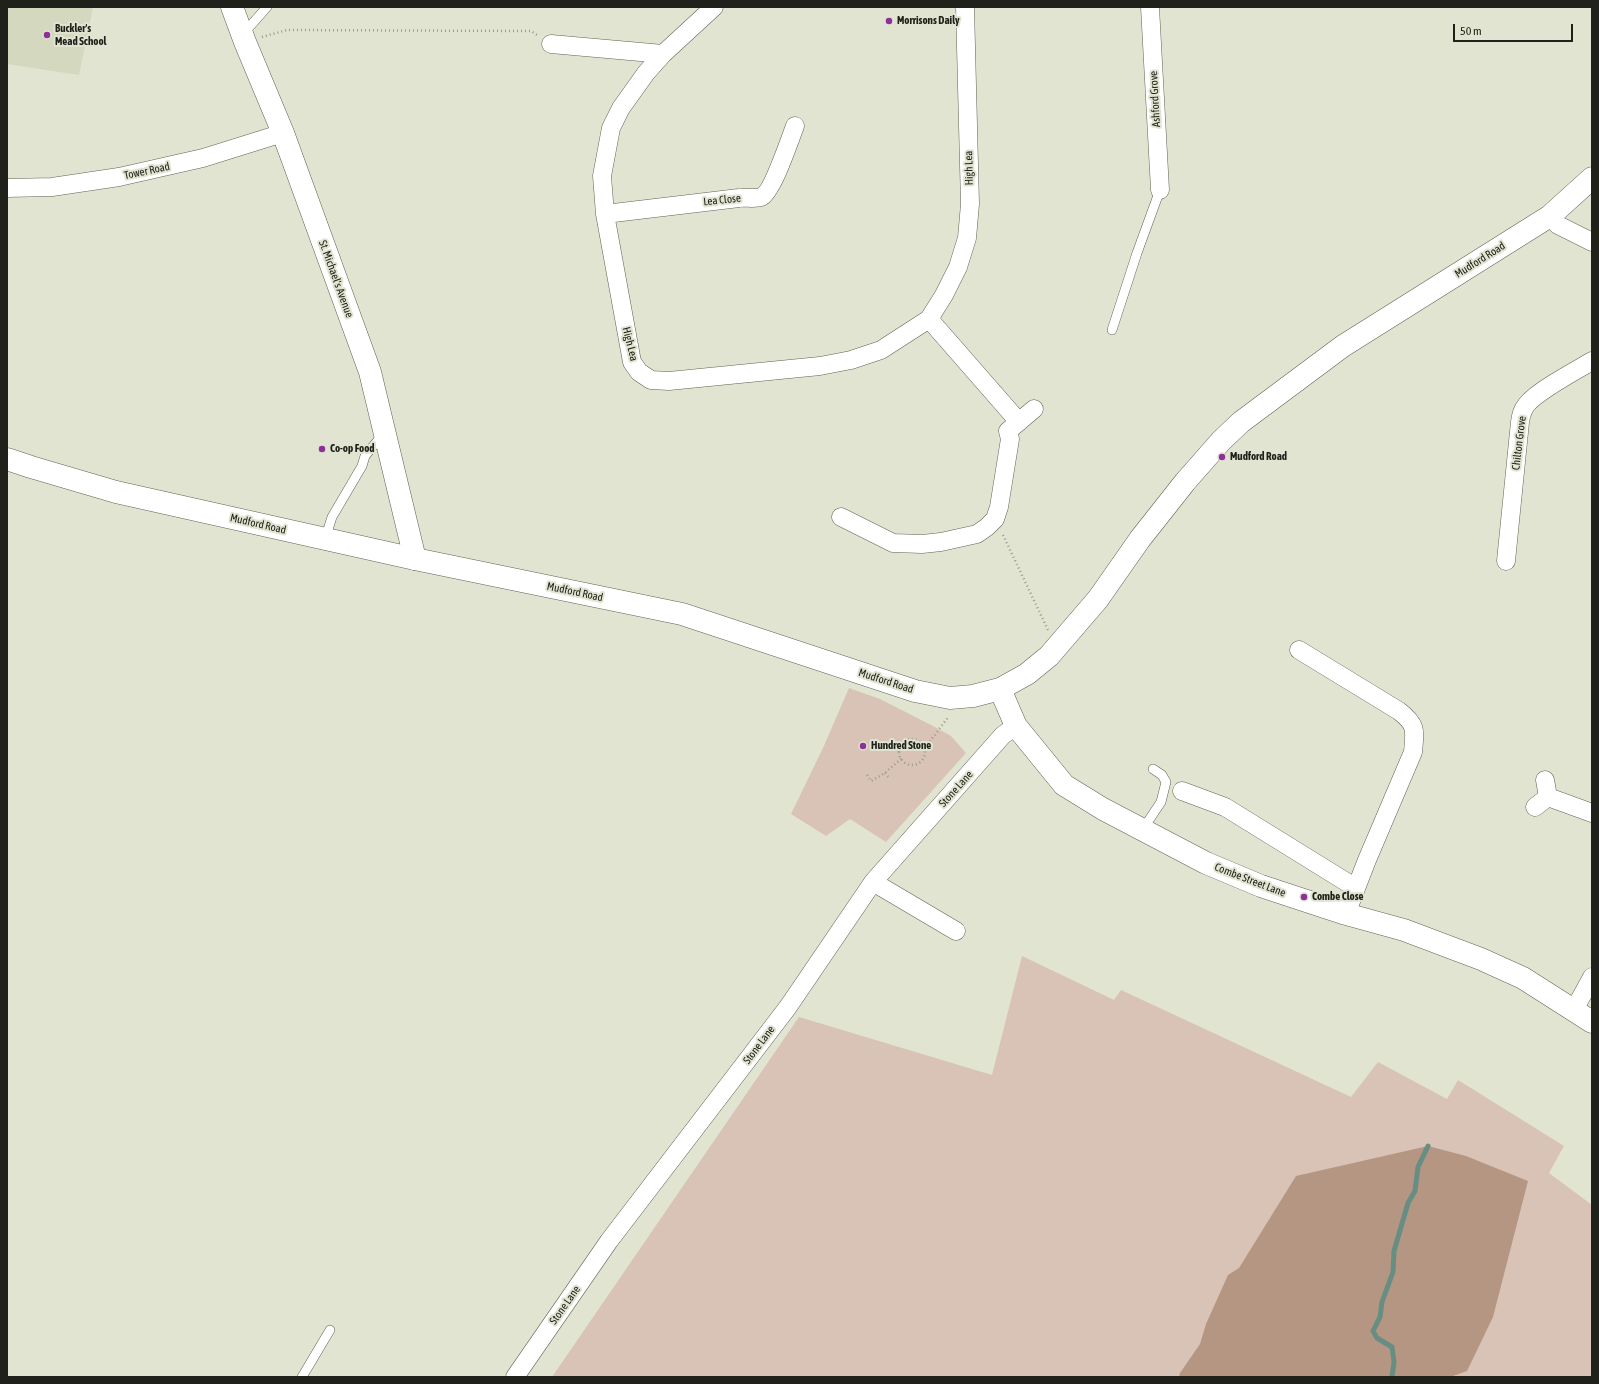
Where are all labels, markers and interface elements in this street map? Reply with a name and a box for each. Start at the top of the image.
place label: Morrisons Daily [897,14,959,28]
marker: Morrisons Daily [884,16,894,26]
scale bar [1455,16,1575,42]
place label: Buckler's Mead School [55,22,106,48]
text: 50 m [1460,24,1482,38]
marker: Buckler's Mead School [42,30,52,40]
street label: Ashford Grove [1147,71,1163,127]
street label: High Lea [962,150,976,186]
street label: Tower Road [123,160,171,182]
street label: Lea Close [703,191,741,209]
street label: St. Michael's Avenue [316,239,356,319]
street label: Mudford Road [1452,239,1508,281]
street label: High Lea [619,325,641,363]
street label: Chilton Grove [1509,415,1529,471]
place label: Co-op Food [330,442,375,456]
marker: Co-op Food [317,444,327,454]
place label: Mudford Road [1230,450,1287,464]
marker: Mudford Road [1217,452,1227,462]
street label: Mudford Road [229,511,287,537]
street label: Mudford Road [546,580,604,604]
street label: Mudford Road [857,666,915,696]
place label: Hundred Stone [871,739,931,753]
marker: Hundred Stone [858,741,868,751]
street label: Stone Lane [936,768,976,810]
street label: Combe Street Lane [1213,860,1287,900]
place label: Combe Close [1312,890,1364,904]
marker: Combe Close [1299,892,1309,902]
street label: Stone Lane [740,1023,778,1067]
street label: Stone Lane [547,1283,583,1327]

